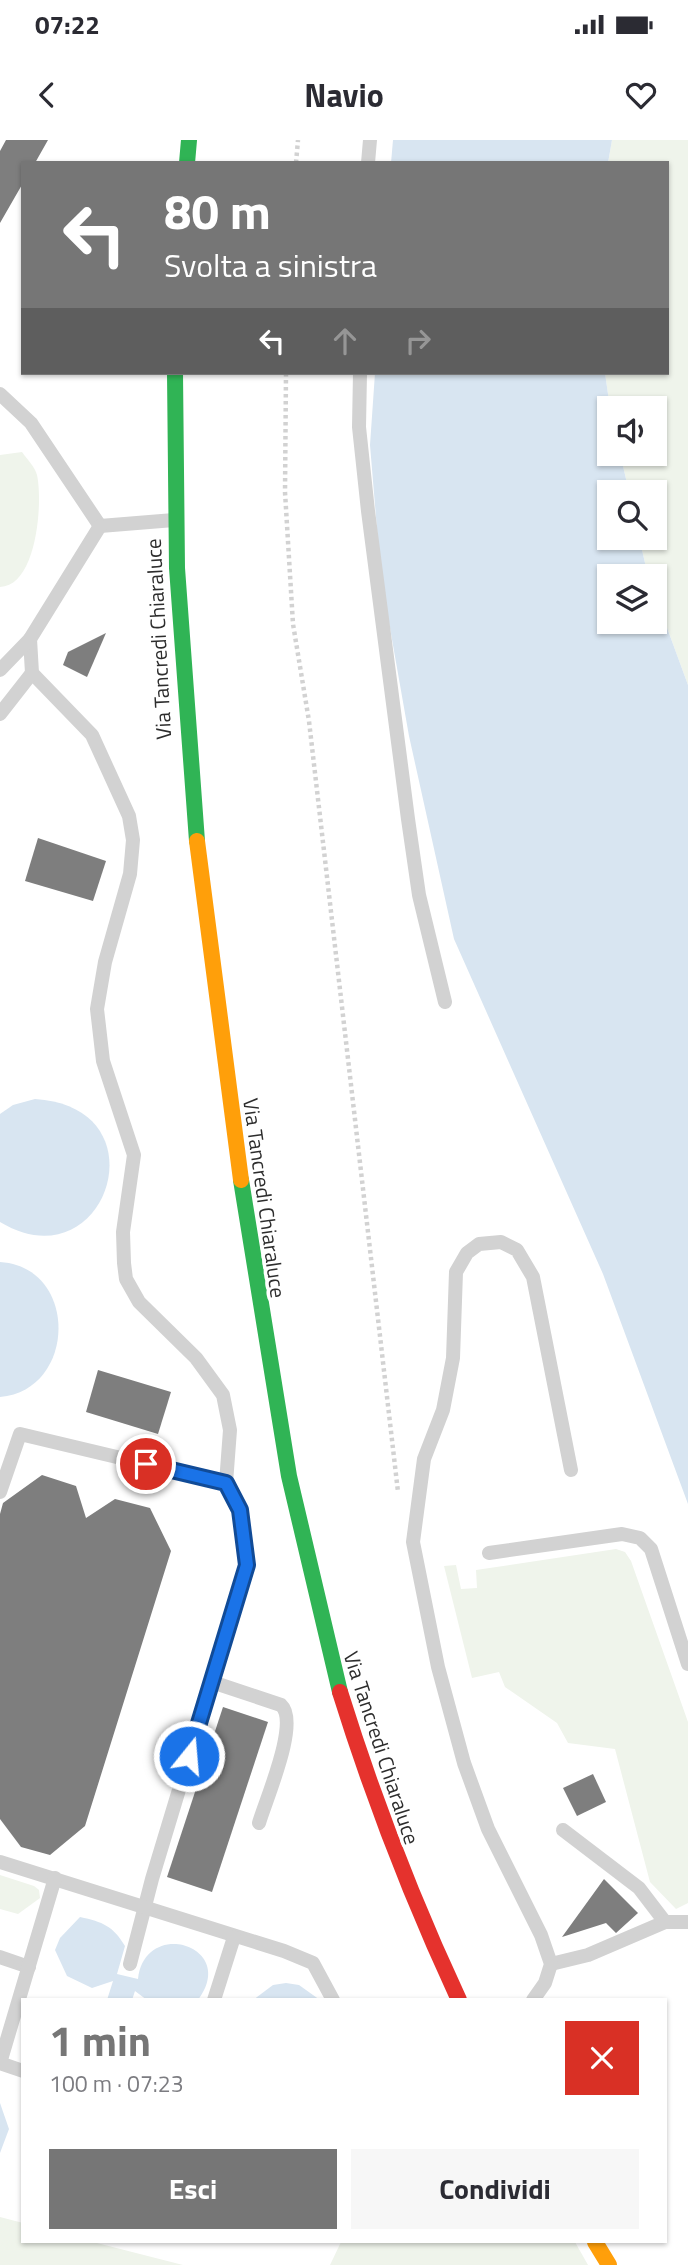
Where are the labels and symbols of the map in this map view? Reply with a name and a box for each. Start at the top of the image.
street label: Via Tancredi Chiaraluce [137,538,179,740]
street label: Via Tancredi Chiaraluce [235,1096,295,1300]
pin [116,1434,176,1494]
street label: Via Tancredi Chiaraluce [336,1647,428,1848]
position arrow [152,1719,226,1793]

